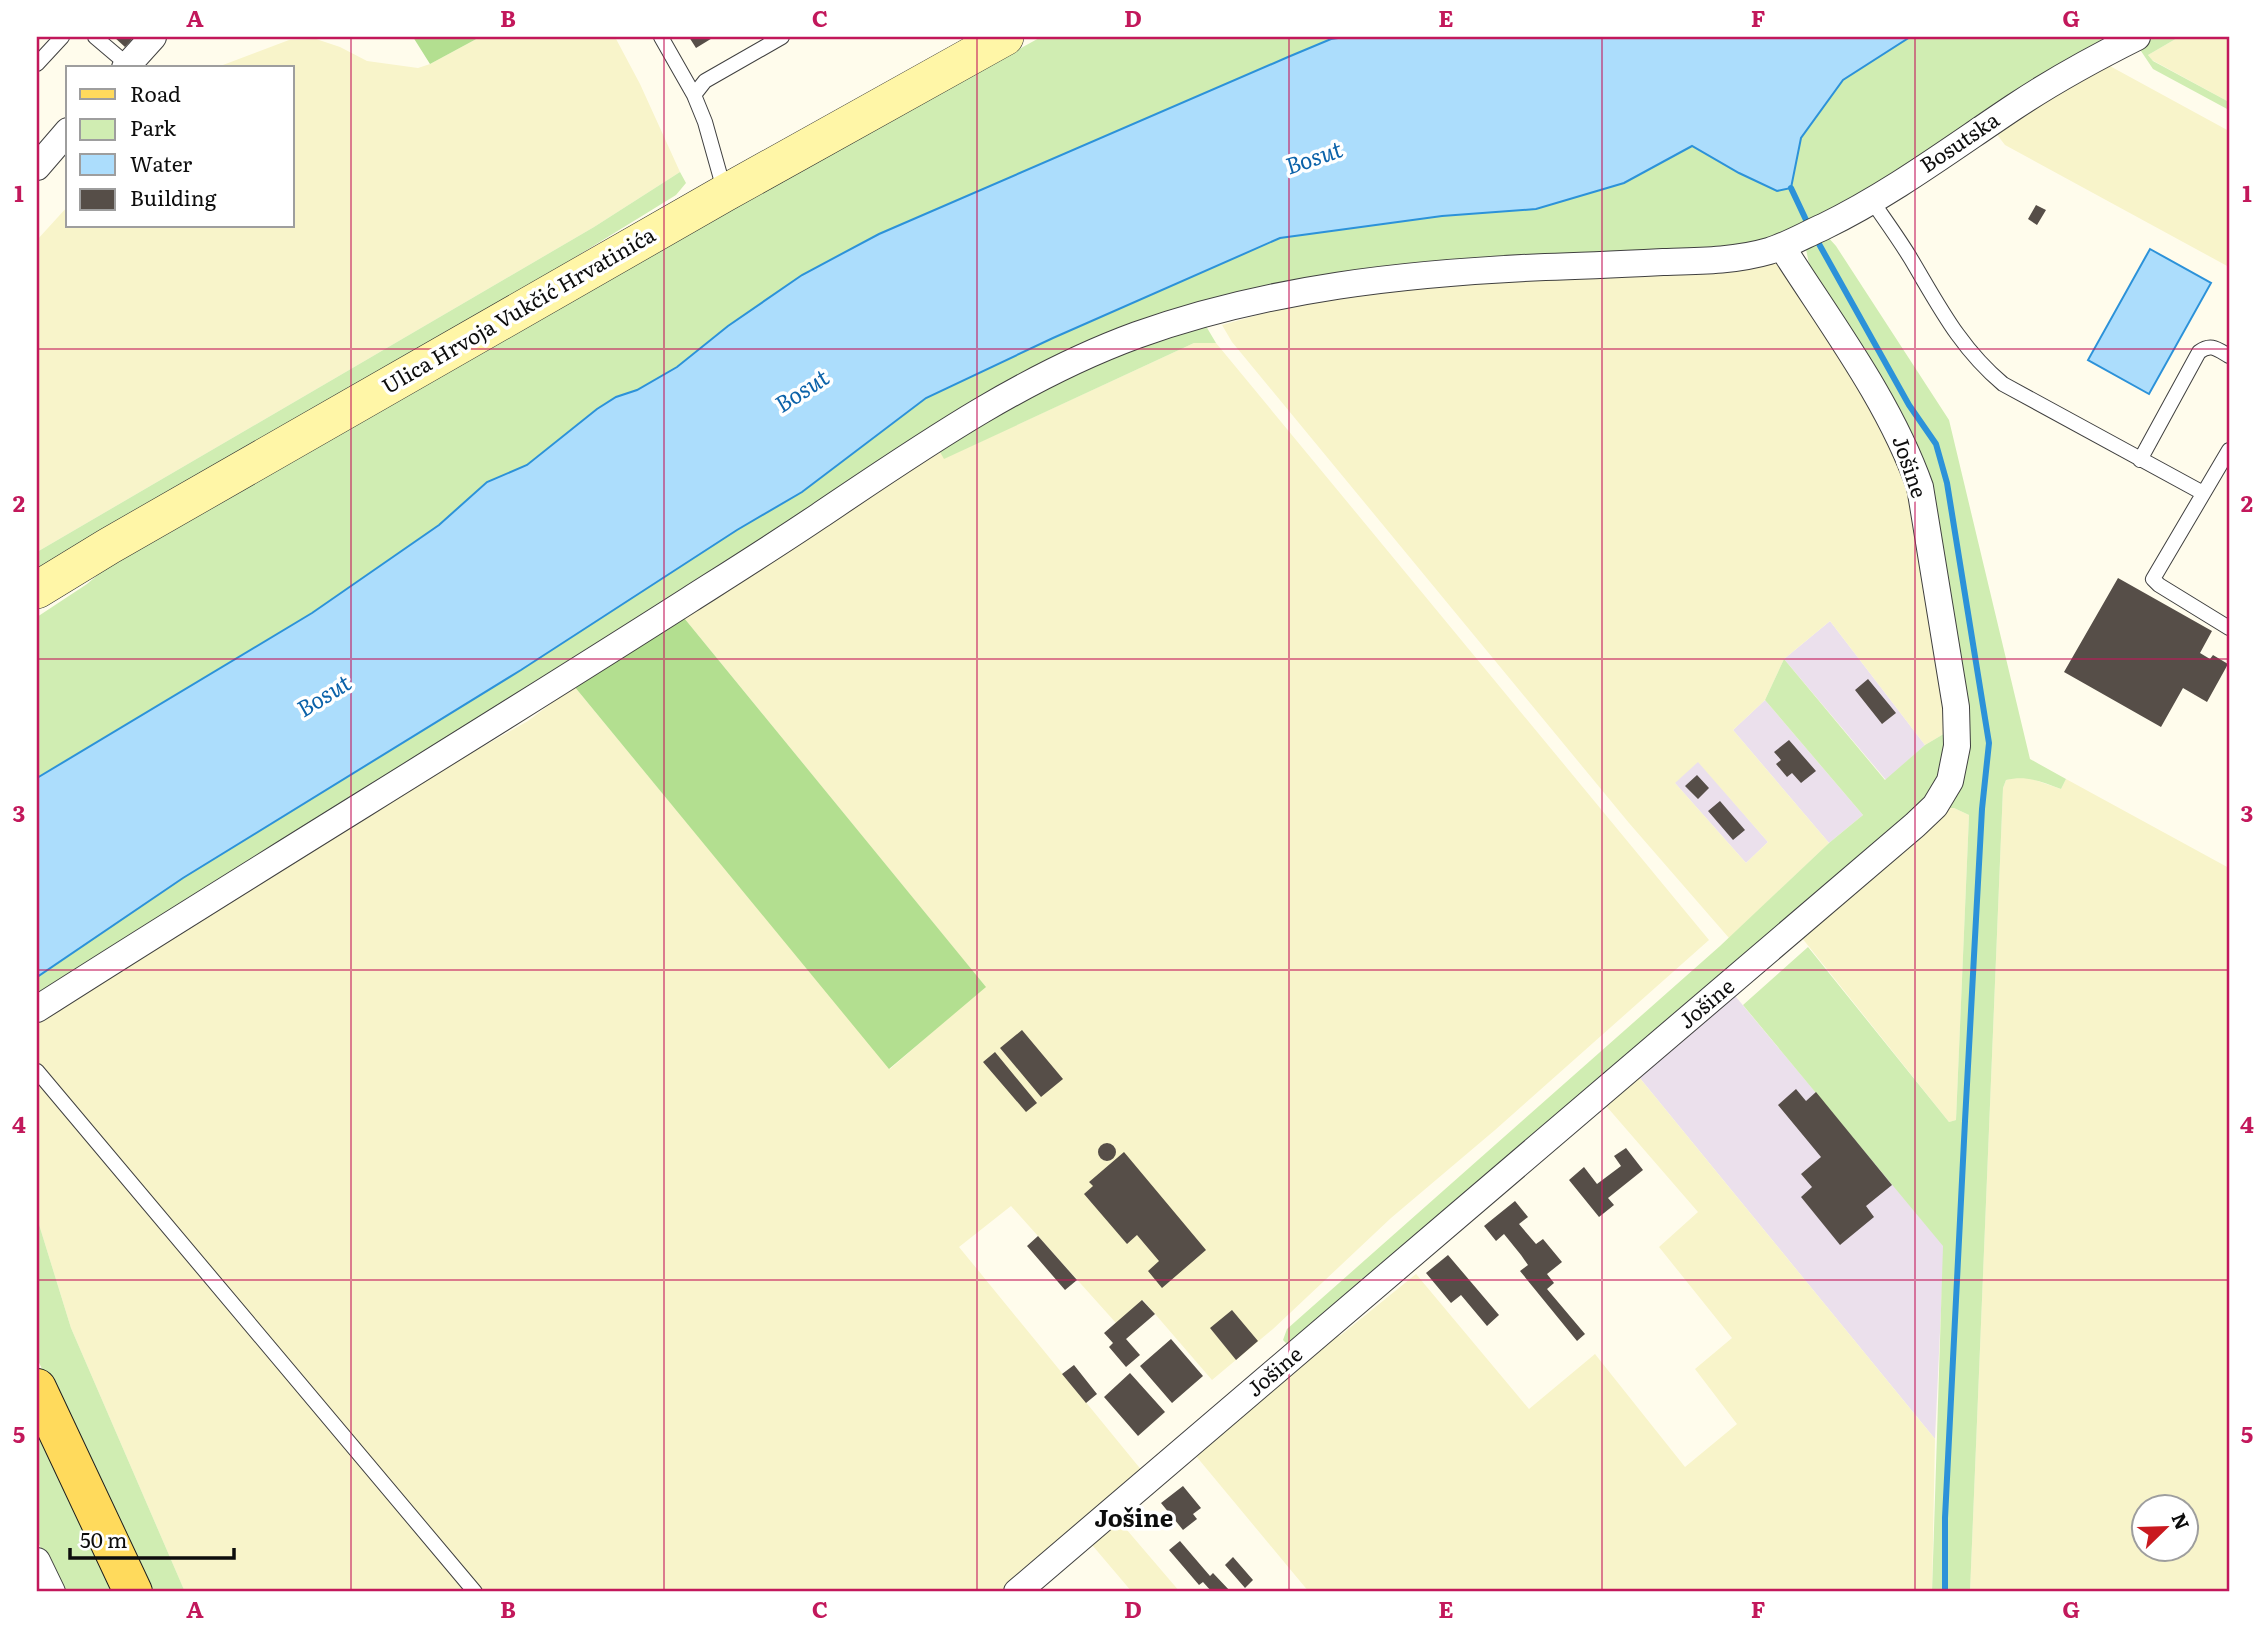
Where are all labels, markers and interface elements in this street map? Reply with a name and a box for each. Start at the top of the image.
text: A [186,0,204,34]
text: B [500,0,516,34]
text: C [812,0,828,34]
text: D [1124,0,1142,34]
text: E [1438,0,1454,34]
text: F [1751,0,1766,34]
text: G [2062,0,2080,34]
legend [66,66,294,228]
text: Road [130,77,181,108]
street label: Bosutska [1913,103,2005,179]
text: Park [130,111,176,142]
water label: Bosut [1280,131,1347,182]
text: Water [130,147,192,178]
text: 1 [14,175,24,209]
text: 1 [2242,175,2252,209]
text: Building [130,181,217,212]
street label: Ulica Hrvoja Vukčić Hrvatinića [375,217,661,400]
water label: Bosut [767,359,835,420]
street label: Jošine [1886,431,1936,502]
text: 2 [13,485,25,519]
text: 2 [2241,485,2253,519]
water label: Bosut [289,664,357,724]
text: 3 [13,795,25,829]
text: 3 [2241,795,2253,829]
street label: Jošine [1671,970,1740,1035]
text: 4 [12,1106,26,1140]
text: 4 [2240,1106,2254,1140]
street label: Jošine [1239,1338,1308,1403]
text: 5 [13,1416,25,1450]
text: 5 [2241,1416,2253,1450]
north arrow [2130,1492,2200,1562]
district label: Jošine [1095,1499,1173,1534]
text: N [2166,1508,2198,1534]
scale bar [70,1517,234,1561]
text: 50 m [80,1523,127,1554]
text: A [186,1591,204,1625]
text: B [500,1591,516,1625]
text: C [812,1591,828,1625]
text: D [1124,1591,1142,1625]
text: E [1438,1591,1454,1625]
text: F [1751,1591,1766,1625]
text: G [2062,1591,2080,1625]

